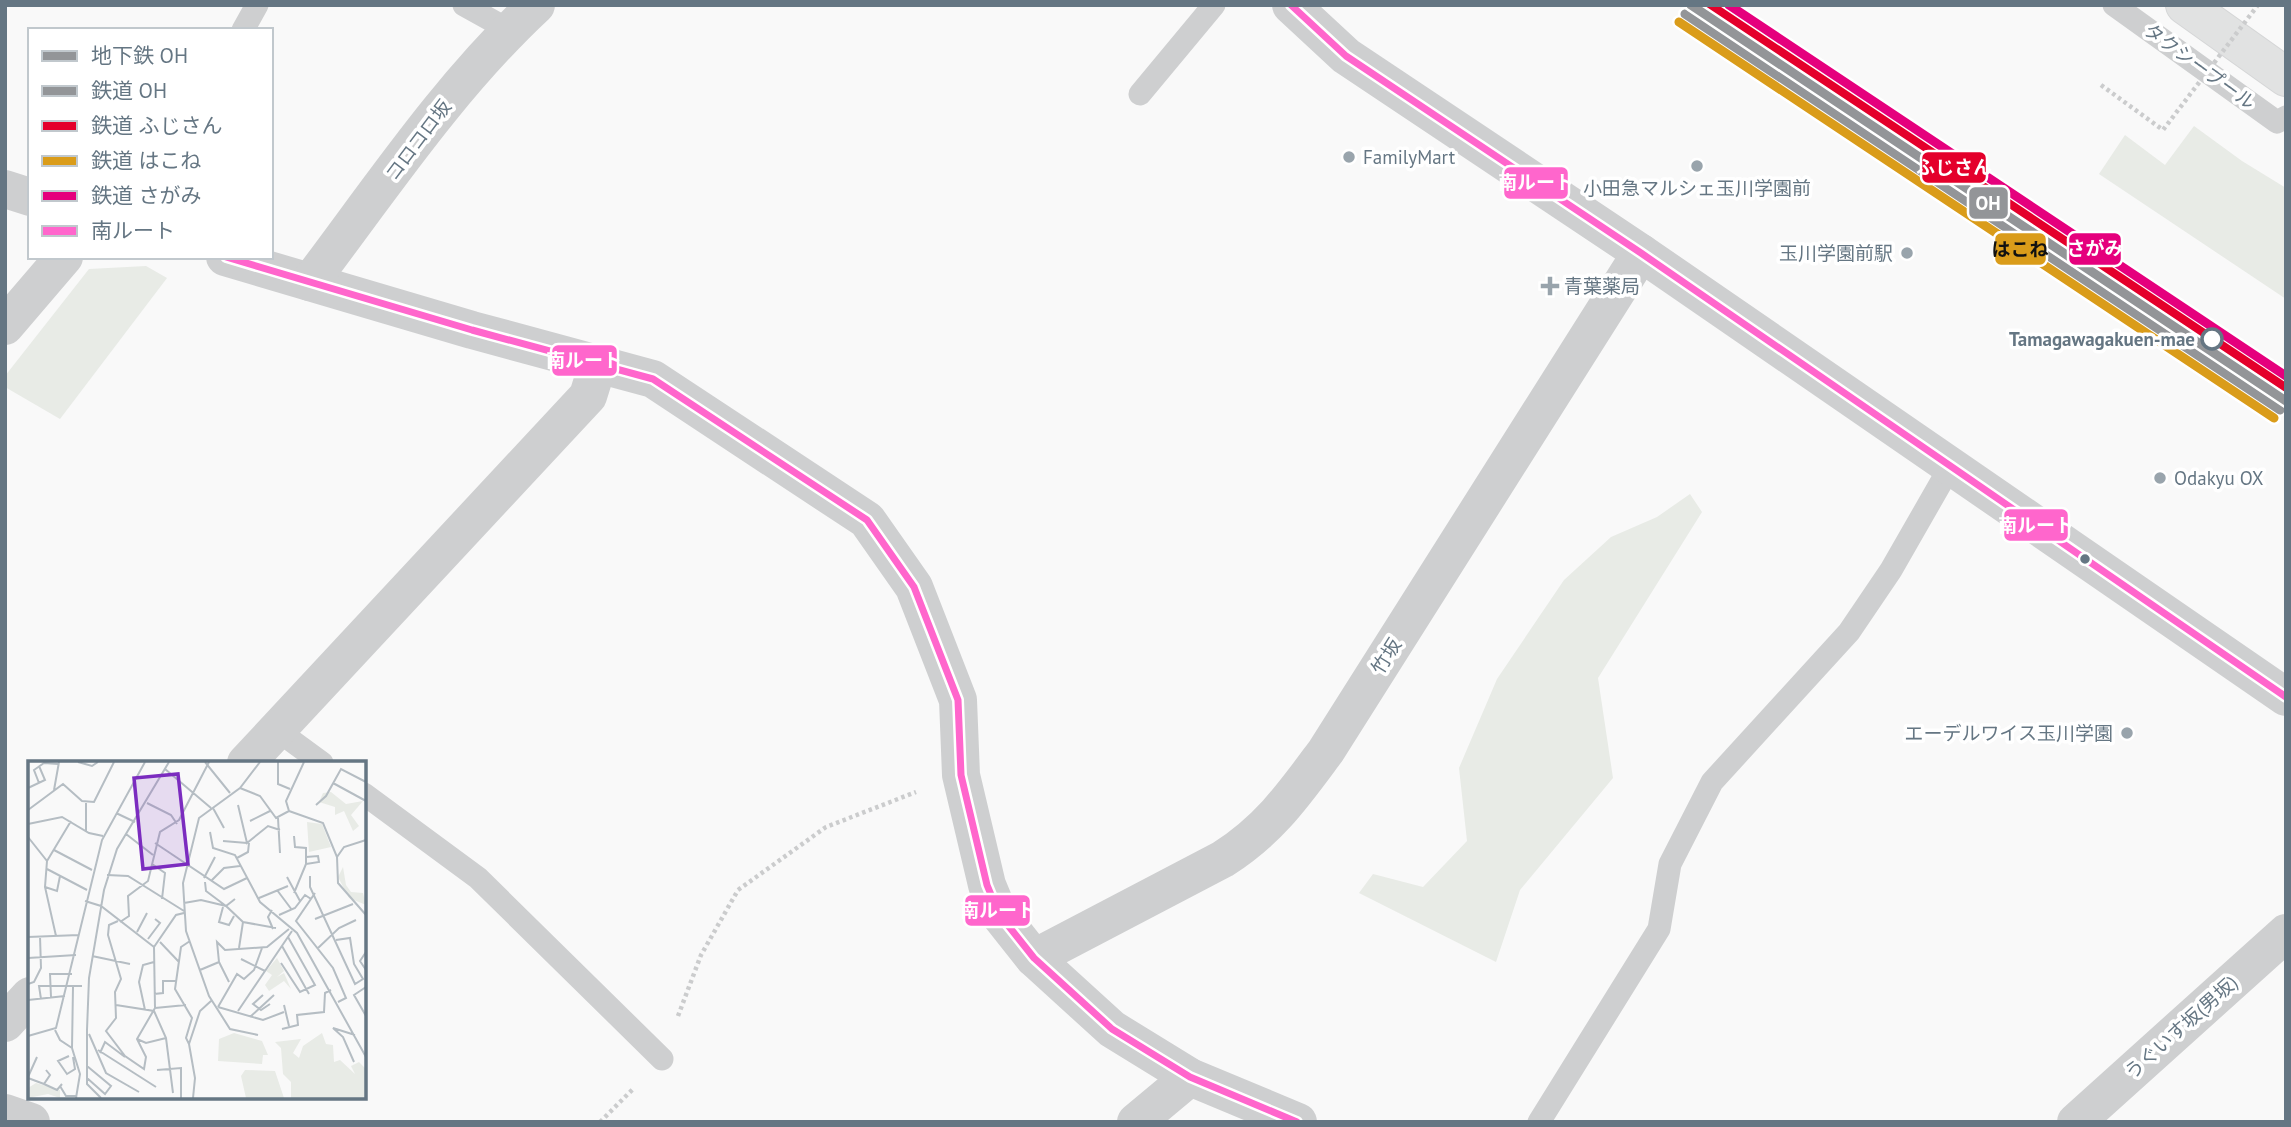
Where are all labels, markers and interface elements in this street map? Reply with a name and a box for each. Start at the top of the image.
street label: タクシープール [2140,18,2260,114]
legend [28,28,273,259]
text: 地下鉄 OH [91,42,188,69]
text: 鉄道 OH [91,77,167,104]
street label: コロコロ坂 [380,95,456,185]
text: 鉄道 ふじさん [91,112,223,139]
place label: FamilyMart [1363,145,1456,169]
text: 鉄道 はこね [91,147,202,174]
marker: FamilyMart [1341,149,1357,165]
line badge: ふじさん [1921,151,1987,184]
text: ふじさん [1916,155,1992,179]
marker: 小田急マルシェ玉川学園前 [1689,158,1705,174]
line badge: 南ルート [1503,166,1569,200]
text: 南ルート [1498,170,1574,194]
place label: 小田急マルシェ玉川学園前 [1583,176,1811,200]
text: 鉄道 さがみ [91,182,202,209]
line badge: OH [1968,186,2009,220]
text: OH [1975,191,2001,215]
text: 南ルート [91,217,175,244]
line badge: はこね [1994,232,2047,266]
line badge: さがみ [2068,232,2122,266]
text: さがみ [2066,236,2124,260]
text: はこね [1991,237,2049,261]
place label: 玉川学園前駅 [1779,241,1893,265]
marker: 玉川学園前駅 [1899,245,1915,261]
place label: 青葉薬局 [1564,274,1640,298]
marker: 青葉薬局 [1542,278,1558,294]
place label: Tamagawagakuen-mae [2009,327,2195,351]
marker: Tamagawagakuen-mae [2201,328,2223,350]
line badge: 南ルート [551,344,618,377]
text: 南ルート [546,348,622,372]
place label: Odakyu OX [2174,466,2264,490]
marker: Odakyu OX [2152,470,2168,486]
line badge: 南ルート [2003,508,2069,542]
text: 南ルート [1998,513,2074,537]
unlabelled marker [2078,552,2092,566]
street label: 竹坂 [1366,634,1406,678]
place label: エーデルワイス玉川学園 [1905,721,2113,745]
marker: エーデルワイス玉川学園 [2119,725,2135,741]
inset map [28,761,366,1099]
line badge: 南ルート [964,894,1031,927]
text: 南ルート [960,898,1036,922]
street label: うぐいす坂(男坂) [2120,970,2242,1084]

